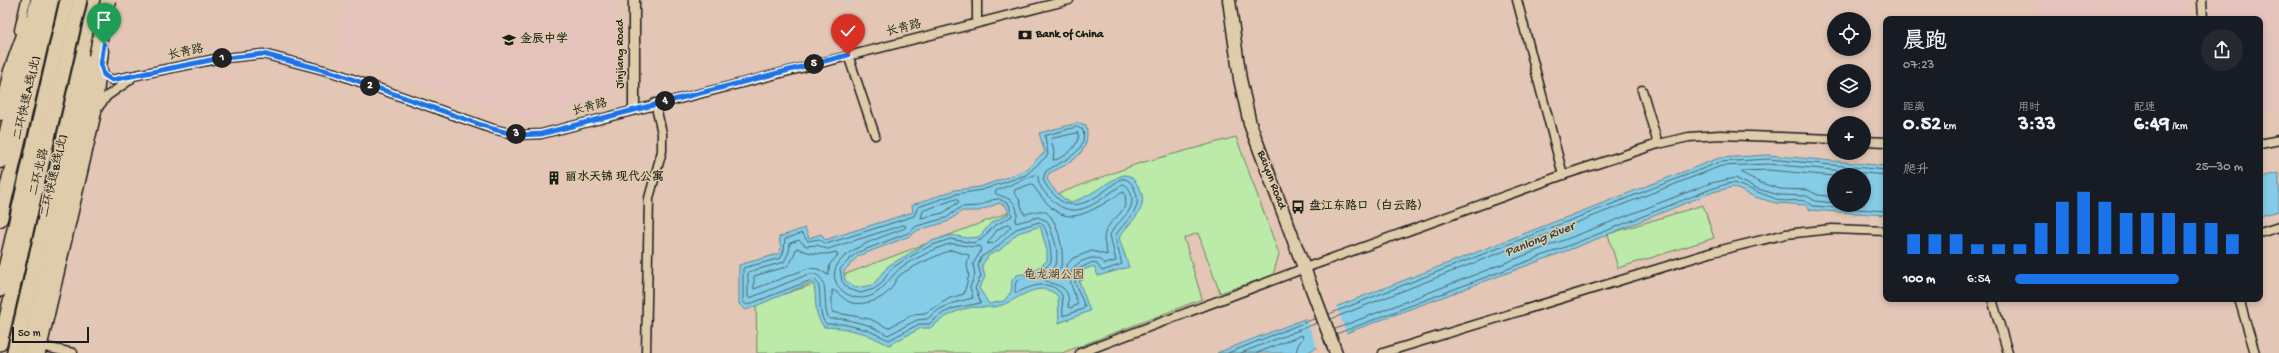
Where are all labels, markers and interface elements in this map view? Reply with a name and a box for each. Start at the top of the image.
pin [87,3,121,44]
icon: arrive [93,9,115,31]
map controls [1827,12,1871,212]
button: locate [1827,12,1871,56]
pin [831,14,865,55]
street label: 长青路 [885,17,923,40]
street label: Jinjiang Road [614,19,628,89]
icon: check [837,20,859,42]
bank icon: Bank of China [1017,27,1033,43]
place label: Bank of China [1035,28,1105,42]
button: share [2201,29,2243,71]
text: 晨跑 [1903,30,1947,56]
school or university icon: 金辰中学 [501,32,517,48]
place label: 金辰中学 [520,32,568,47]
street label: 长青路 [167,41,205,64]
pin: 1 [212,48,232,68]
text: 1 [220,52,224,64]
street label: 二环快速A线(北) [10,54,44,141]
pin: 5 [804,54,824,74]
text: 5 [811,58,817,70]
text: 07:23 [1903,58,1934,73]
button: layers [1827,64,1871,108]
pin: 2 [360,76,380,96]
text: 2 [367,80,373,92]
pin: 4 [655,91,675,111]
text: 4 [662,95,668,107]
street label: 长青路 [571,96,609,119]
text: 距离 [1903,102,1925,114]
text: 用时 [2018,102,2040,114]
text: 配速 [2134,102,2156,114]
text: 0.52 [1903,114,1941,137]
text: 3:33 [2018,114,2056,137]
text: 6:49 [2134,114,2170,137]
button: + [1827,116,1871,160]
text: km [1941,121,1956,133]
text: /km [2170,121,2188,133]
pin: 3 [506,124,526,144]
text: 3 [513,128,519,140]
street label: 二环快速B线(北) [37,133,71,219]
street label: 二环北路 [27,147,52,197]
street label: Baiyun Road [1253,148,1289,212]
text: 25–30 m [2195,160,2243,175]
text: 爬升 [1903,163,1929,178]
button: − [1827,168,1871,212]
building icon: 丽水天锦 现代公寓 [546,170,562,186]
place label: 丽水天锦 现代公寓 [565,170,664,185]
bus stop icon: 盘江东路口（白云路） [1290,199,1306,215]
place label: 盘江东路口（白云路） [1309,199,1429,214]
water label: Panlong River [1503,218,1579,261]
park label: 龟龙湖公园 [1024,267,1084,283]
text: 100 m [1903,272,1935,287]
text: 6:54 [1967,272,1991,287]
scale bar [12,325,89,344]
text: 50 m [18,328,40,340]

